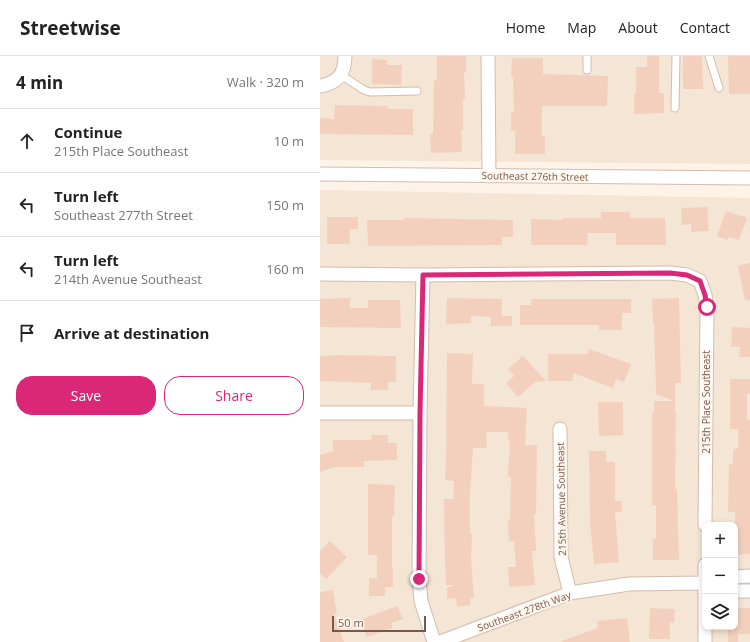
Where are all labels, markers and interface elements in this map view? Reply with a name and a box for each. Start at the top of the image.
text: Streetwise [20,15,121,41]
text: Home [506,18,545,37]
text: Map [567,18,596,37]
text: About [618,18,658,37]
text: Contact [680,18,730,37]
text: 4 min [16,71,63,94]
text: Walk · 320 m [227,73,304,91]
text: Continue [54,122,122,142]
icon: ahead [16,130,38,152]
text: 10 m [274,132,304,150]
text: 215th Place Southeast [54,142,188,160]
street label: Southeast 276th Street [481,168,589,184]
text: Turn left [54,186,119,206]
icon: left [16,194,38,216]
text: 150 m [266,196,304,214]
text: Southeast 277th Street [54,206,193,224]
text: Turn left [54,250,119,270]
icon: left [16,258,38,280]
text: 160 m [266,260,304,278]
text: 214th Avenue Southeast [54,270,202,288]
route start [698,298,716,316]
icon: arrive [16,322,38,344]
text: Arrive at destination [54,323,209,343]
street label: 215th Place Southeast [699,350,713,454]
button: Save [16,376,156,415]
button: Share [164,376,304,415]
street label: 215th Avenue Southeast [553,442,569,556]
map controls [702,522,738,630]
button: + [702,522,738,558]
button: − [702,558,738,594]
route end [410,570,428,588]
street label: Southeast 278th Way [475,587,574,634]
button: layers [702,594,738,630]
scale bar [332,614,426,633]
text: 50 m [338,615,364,630]

